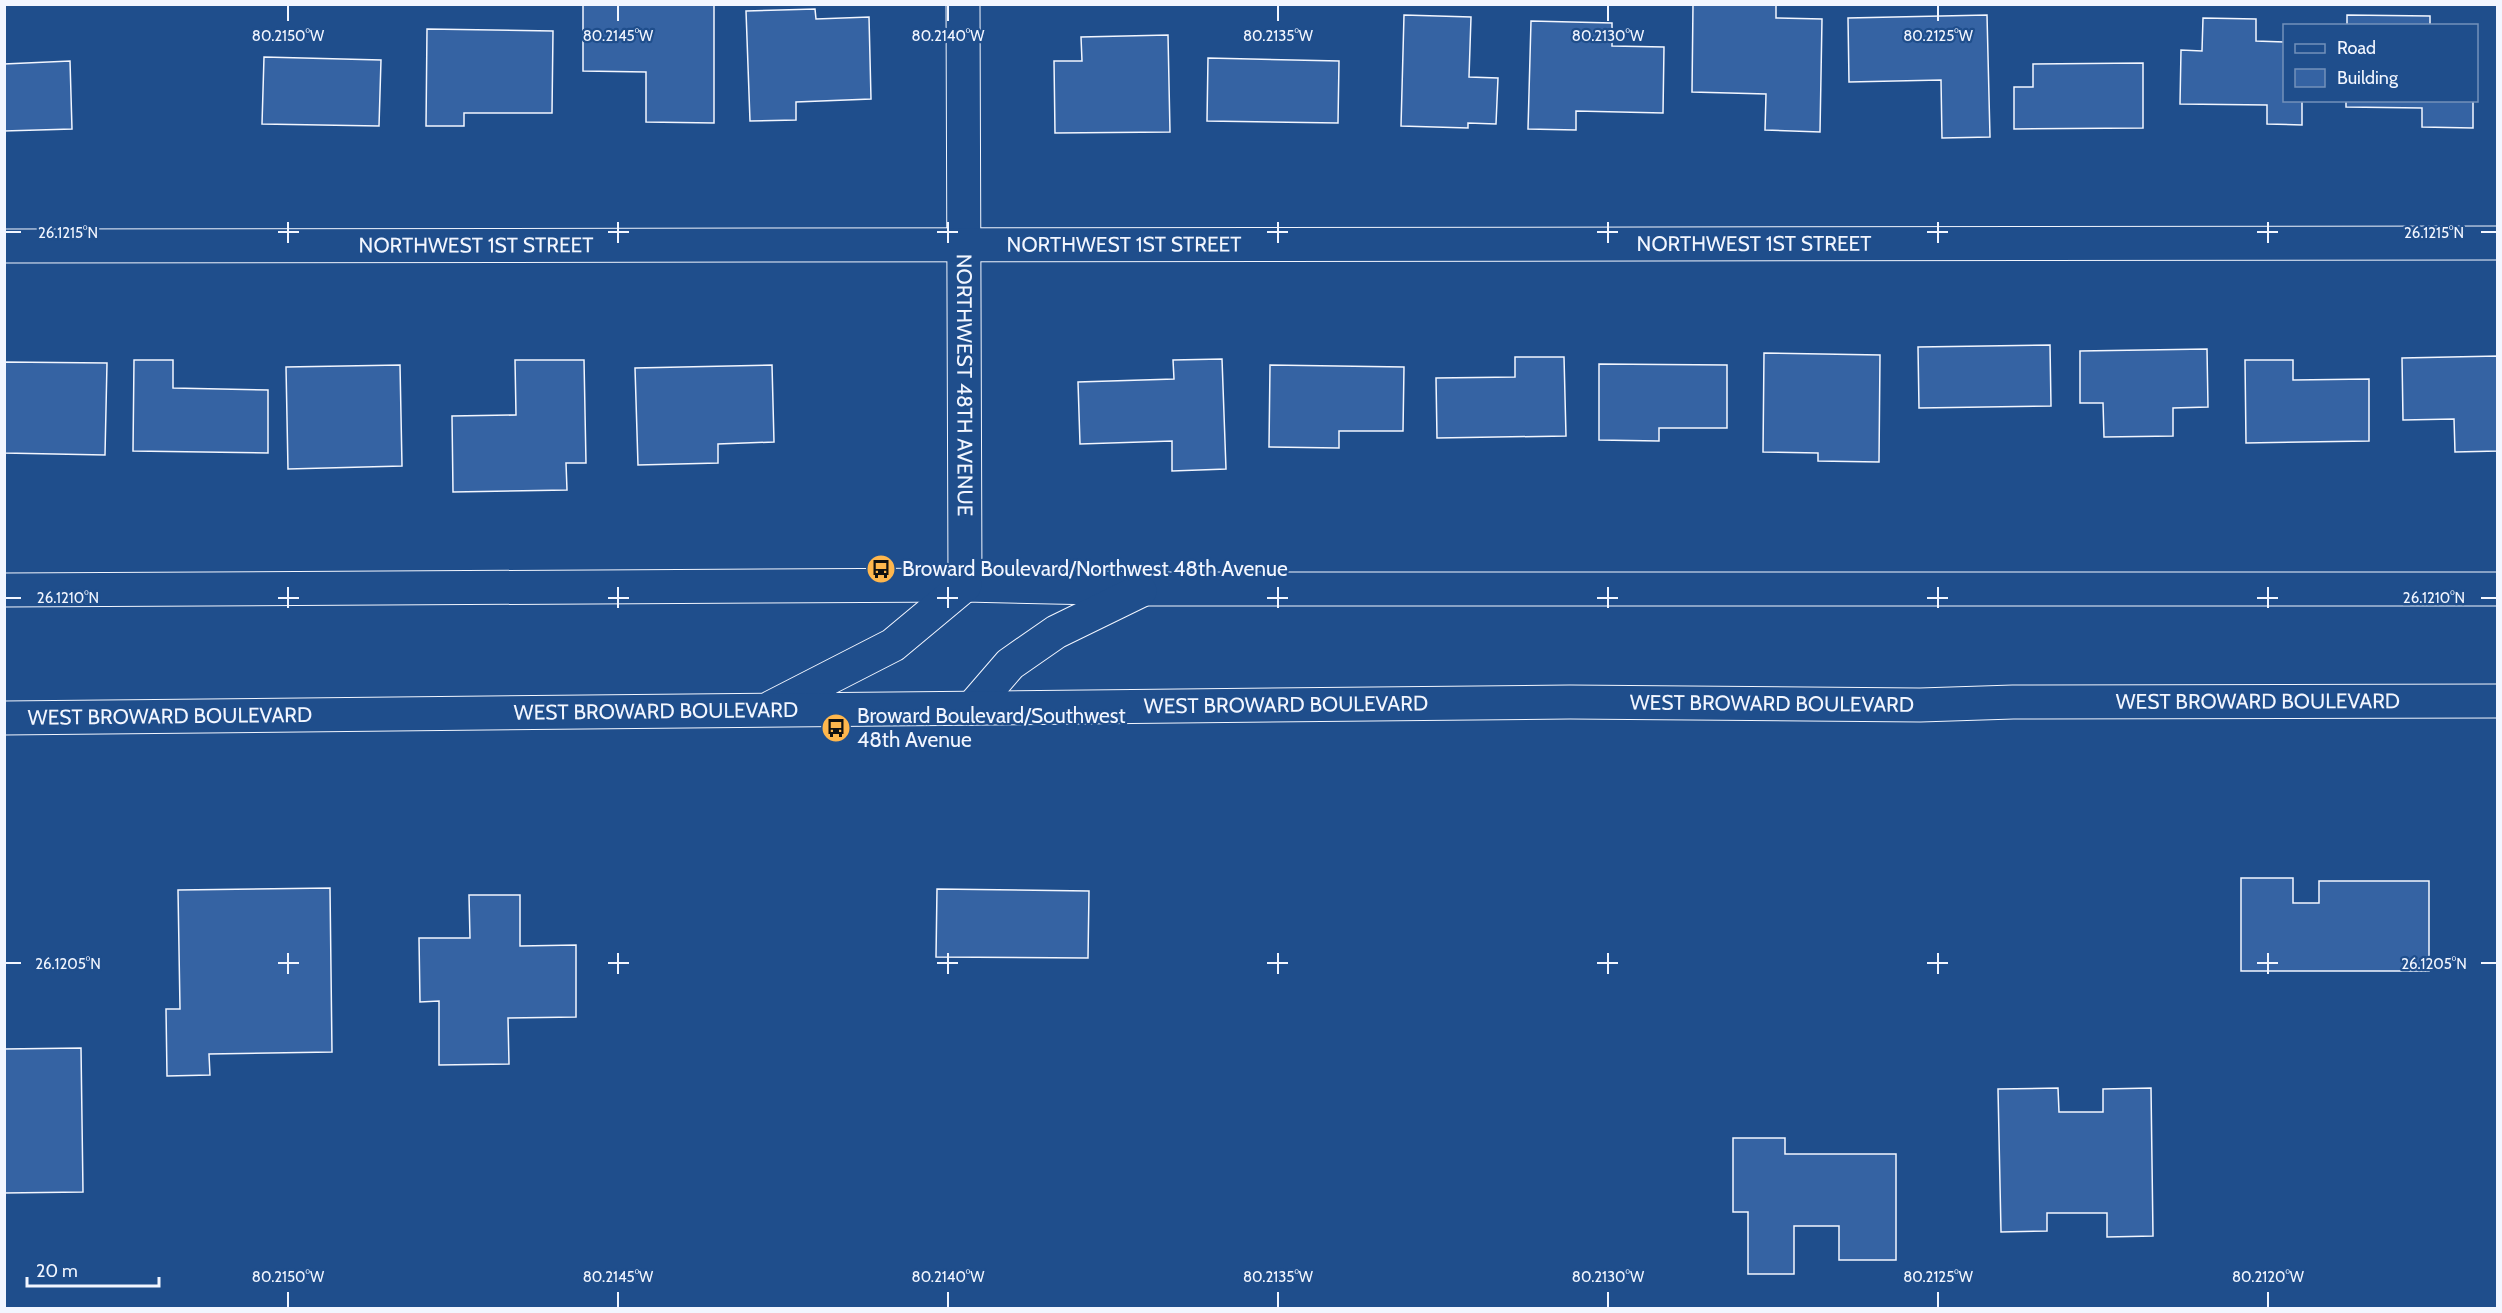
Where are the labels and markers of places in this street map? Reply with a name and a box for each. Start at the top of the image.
bus stop icon: Broward Boulevard/Northwest 48th Avenue [865,553,897,585]
place label: Broward Boulevard/Northwest 48th Avenue [902,556,1288,581]
place label: Broward Boulevard/Southwest 48th Avenue [857,703,1126,752]
bus stop icon: Broward Boulevard/Southwest 48th Avenue [820,712,852,744]

